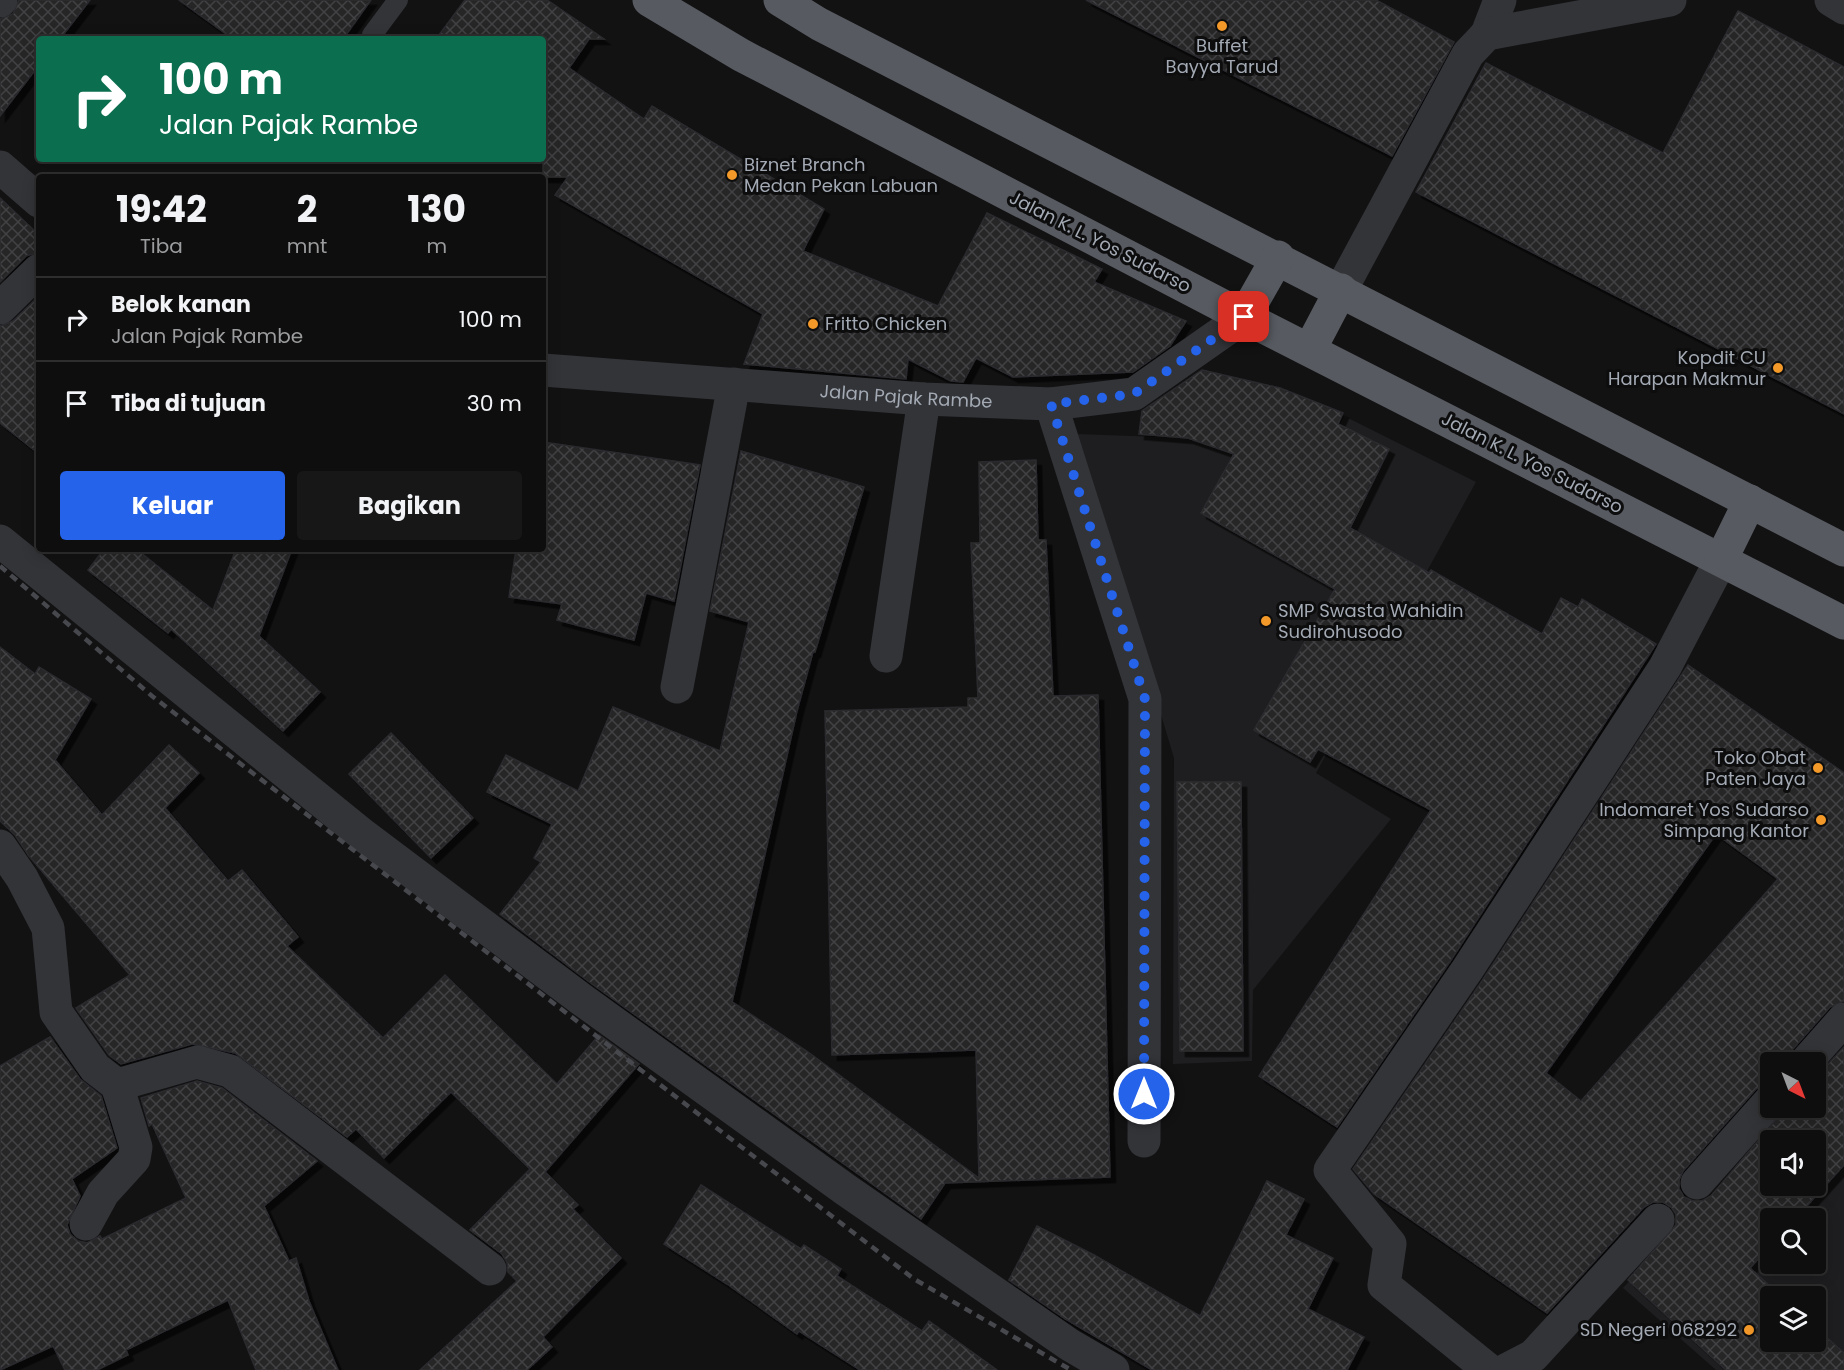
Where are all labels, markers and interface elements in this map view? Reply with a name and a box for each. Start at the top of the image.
marker: Buffet Bayya Tarud [1215,19,1229,33]
place label: Buffet Bayya Tarud [1166,33,1278,79]
text: 100 m [159,50,283,109]
icon: right [60,60,138,138]
text: Jalan Pajak Rambe [159,106,418,143]
place label: Biznet Branch Medan Pekan Labuan [744,152,938,198]
marker: Biznet Branch Medan Pekan Labuan [725,168,739,182]
text: 19:42 [116,184,207,235]
text: 2 [297,184,317,235]
text: 130 [407,184,466,235]
street label: Jalan K. L. Yos Sudarso [1005,185,1195,298]
text: Tiba [140,232,183,260]
text: mnt [287,232,327,260]
text: m [426,232,447,260]
text: Belok kanan [111,289,251,320]
pin [1218,291,1269,342]
icon: arrive [1227,300,1260,333]
icon: right [60,303,93,336]
text: 100 m [459,304,522,335]
place label: Fritto Chicken [825,311,947,336]
marker: Fritto Chicken [806,317,820,331]
text: Jalan Pajak Rambe [111,322,303,350]
place label: Kopdit CU Harapan Makmur [1608,345,1766,391]
marker: Kopdit CU Harapan Makmur [1771,361,1785,375]
street label: Jalan Pajak Rambe [819,378,993,414]
icon: arrive [60,387,93,420]
text: Tiba di tujuan [111,388,266,419]
text: 30 m [467,388,522,419]
street label: Jalan K. L. Yos Sudarso [1437,406,1627,519]
button: Keluar [60,471,285,540]
button: Bagikan [297,471,522,540]
place label: SMP Swasta Wahidin Sudirohusodo [1278,598,1464,644]
marker: SMP Swasta Wahidin Sudirohusodo [1259,614,1273,628]
place label: Toko Obat Paten Jaya [1705,745,1806,791]
marker: Toko Obat Paten Jaya [1811,761,1825,775]
place label: Indomaret Yos Sudarso Simpang Kantor [1599,797,1809,843]
marker: Indomaret Yos Sudarso Simpang Kantor [1814,813,1828,827]
north arrow [1760,1052,1826,1118]
map controls [1760,1052,1826,1352]
position arrow [1112,1062,1176,1126]
button: sound [1760,1130,1826,1196]
button: search [1760,1208,1826,1274]
button: layers [1760,1286,1826,1352]
place label: SD Negeri 068292 [1580,1317,1737,1342]
marker: SD Negeri 068292 [1742,1323,1756,1337]

